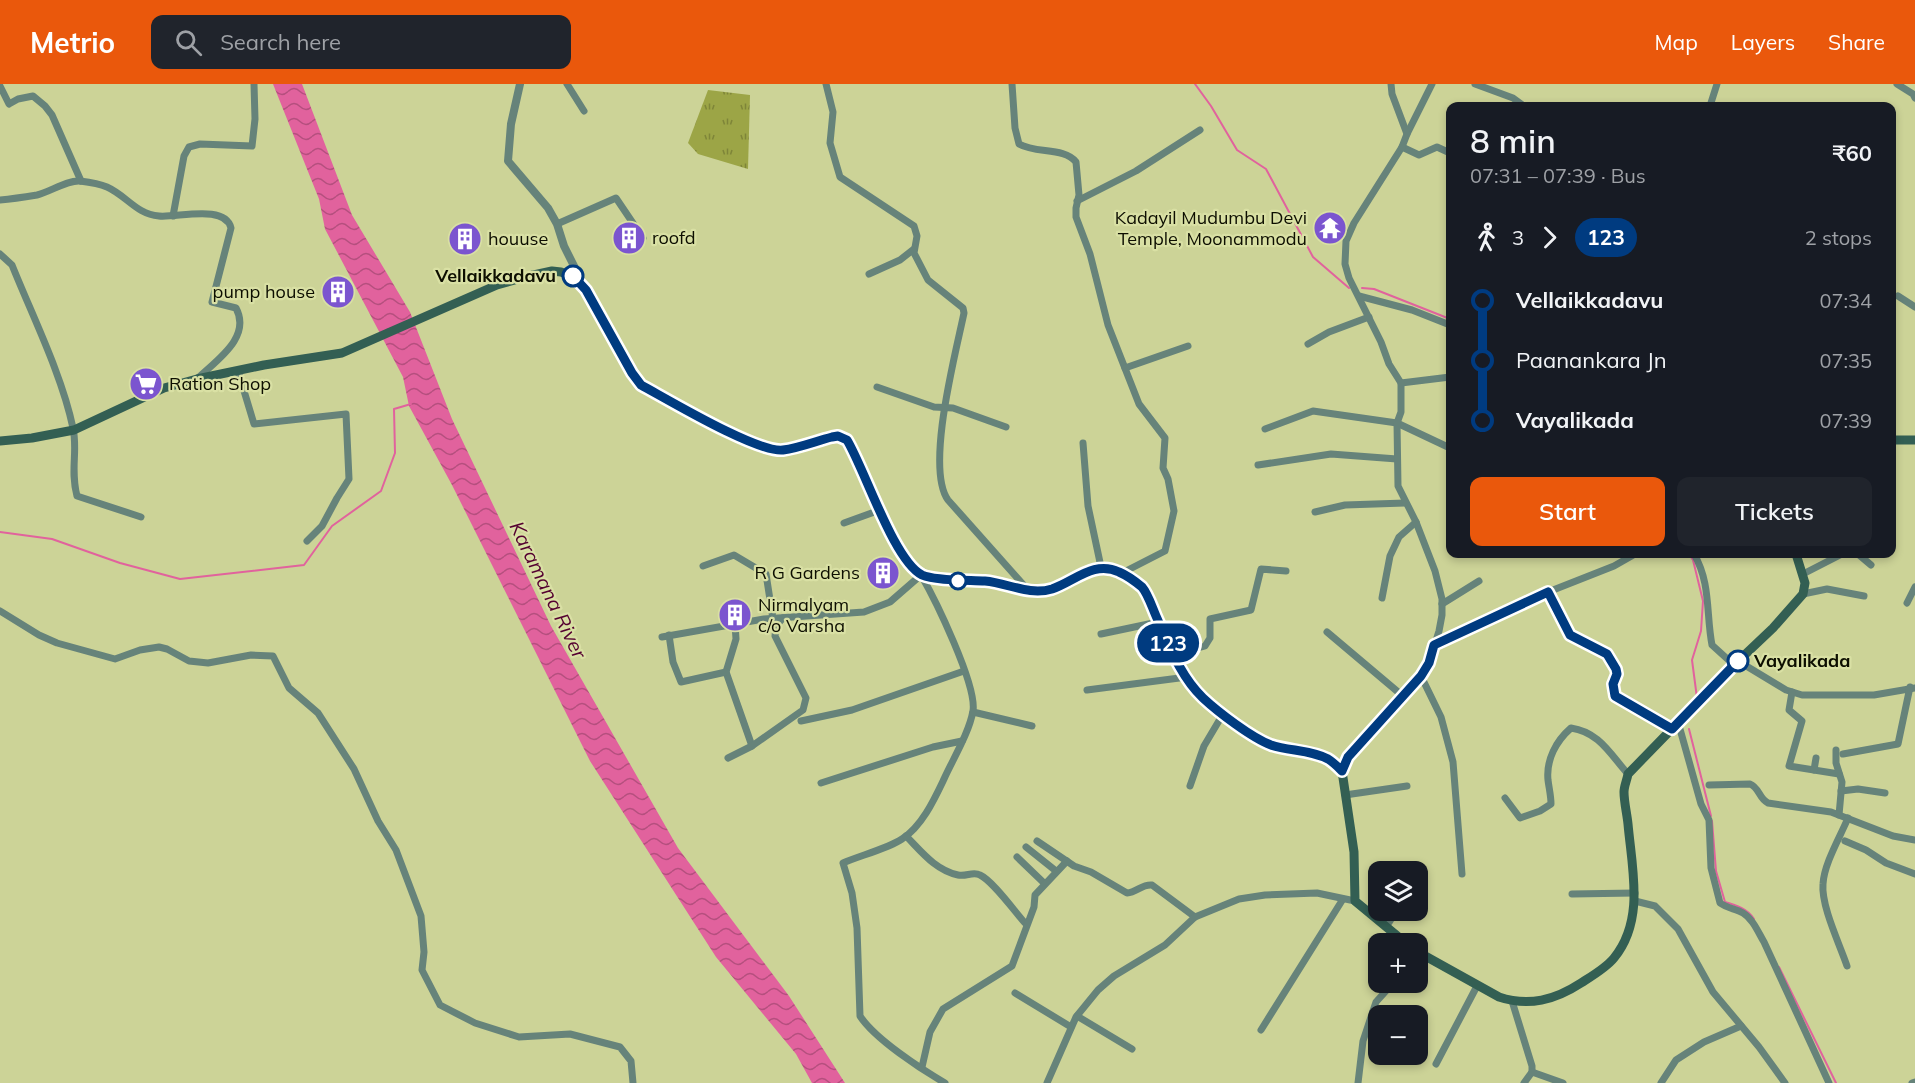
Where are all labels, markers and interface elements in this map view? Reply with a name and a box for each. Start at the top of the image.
search box [151,15,571,69]
text: Metrio [30,25,115,60]
icon: search [172,26,205,59]
text: Search here [220,28,341,56]
text: Map [1655,29,1698,55]
text: Layers [1731,29,1795,55]
text: Share [1828,29,1885,55]
text: 8 min [1470,120,1556,161]
text: ₹60 [1832,139,1872,167]
text: 07:31 – 07:39 · Bus [1470,163,1646,188]
place label: Kadayil Mudumbu Devi Temple, Moonammodu [1115,206,1307,250]
temple icon: Kadayil Mudumbu Devi Temple, Moonammodu [1312,210,1348,246]
building icon: roofd [611,220,647,256]
building icon: houuse [447,221,483,257]
icon: walk [1470,221,1503,254]
icon: forward [1533,221,1566,254]
text: 123 [1587,224,1625,250]
text: 3 [1512,225,1524,250]
text: 2 stops [1805,225,1872,250]
place label: roofd [652,226,696,249]
place label: houuse [488,227,548,250]
place label: Vellaikkadavu [434,264,556,287]
marker: Vellaikkadavu [562,265,584,287]
building icon: pump house [320,274,356,310]
place label: pump house [213,280,315,303]
text: Vellaikkadavu [1516,286,1663,314]
text: 07:34 [1819,288,1872,313]
text: Paanankara Jn [1516,346,1667,374]
text: 07:35 [1819,348,1872,373]
supermarket icon: Ration Shop [128,366,164,402]
place label: Ration Shop [169,372,271,395]
text: Vayalikada [1516,406,1634,434]
text: 07:39 [1819,408,1872,433]
button: Start [1470,477,1665,546]
button: Tickets [1677,477,1872,546]
water label: Karamana River [504,517,593,663]
building icon: R G Gardens [865,555,901,591]
place label: R G Gardens [755,561,860,584]
unlabelled marker [949,572,967,590]
place label: Nirmalyam c/o Varsha [758,593,849,637]
building icon: Nirmalyam c/o Varsha [717,597,753,633]
line badge: 123 [1134,624,1202,662]
text: 123 [1149,630,1187,656]
place label: Vayalikada [1753,649,1850,672]
marker: Vayalikada [1727,650,1749,672]
map controls [1368,861,1428,1065]
button: layers [1368,861,1428,921]
button: + [1368,933,1428,993]
button: − [1368,1005,1428,1065]

